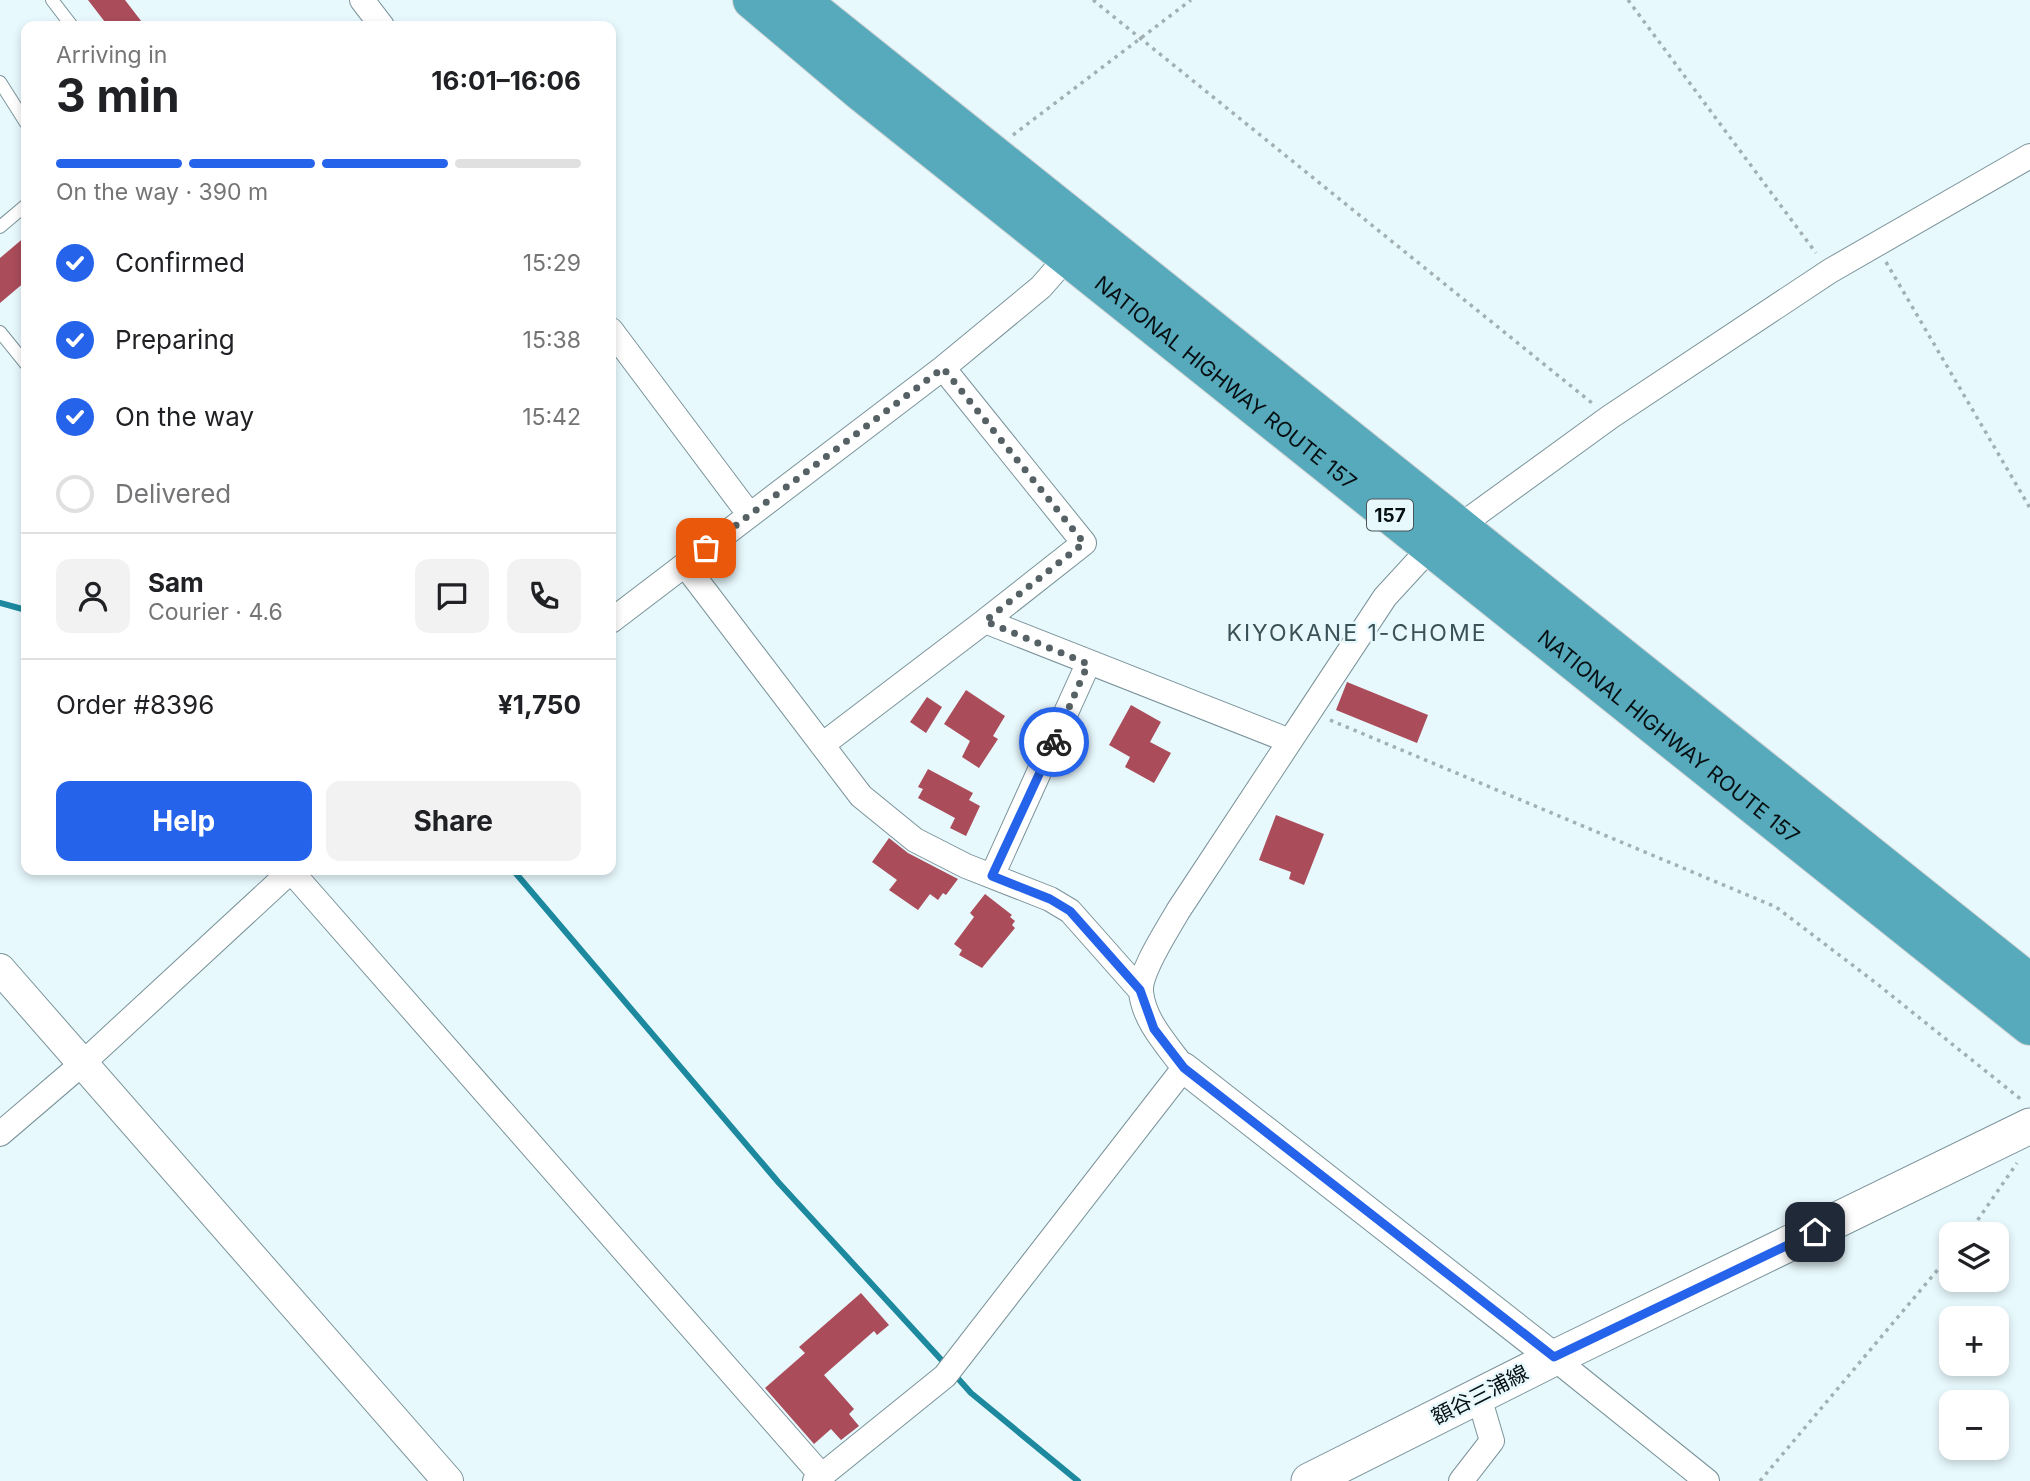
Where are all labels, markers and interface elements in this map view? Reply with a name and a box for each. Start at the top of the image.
text: Arriving in [56,41,167,69]
text: 16:01–16:06 [431,65,581,96]
text: 3 min [56,67,180,123]
text: On the way · 390 m [56,178,268,206]
icon: check [56,244,94,282]
text: Confirmed [115,247,245,278]
text: 15:29 [523,249,581,277]
street label: NATIONAL HIGHWAY ROUTE 157 [1090,271,1361,495]
icon: check [56,321,94,359]
text: Preparing [115,324,235,355]
text: 15:38 [523,326,581,354]
icon: check [56,398,94,436]
text: On the way [115,401,254,432]
text: 15:42 [522,403,581,431]
text: Delivered [115,478,231,509]
road number: 157 [1367,500,1413,530]
pin [676,518,736,578]
icon: bag [687,529,725,567]
button: person [56,559,130,633]
button: chat [415,559,489,633]
button: phone [507,559,581,633]
text: Sam [148,567,204,598]
text: Courier · 4.6 [148,598,283,626]
district label: KIYOKANE 1-CHOME [1226,619,1488,647]
street label: NATIONAL HIGHWAY ROUTE 157 [1533,625,1804,849]
text: Order #8396 [56,689,214,720]
text: ¥1,750 [498,689,581,720]
courier [1019,707,1089,777]
icon: bike [1035,723,1073,761]
button: Help [56,781,312,861]
button: Share [326,781,581,861]
pin [1785,1202,1845,1262]
icon: home [1796,1213,1834,1251]
map controls [1939,1222,2009,1460]
button: layers [1939,1222,2009,1292]
button: + [1939,1306,2009,1376]
street label: 額谷三浦線 [1427,1360,1532,1430]
button: − [1939,1390,2009,1460]

